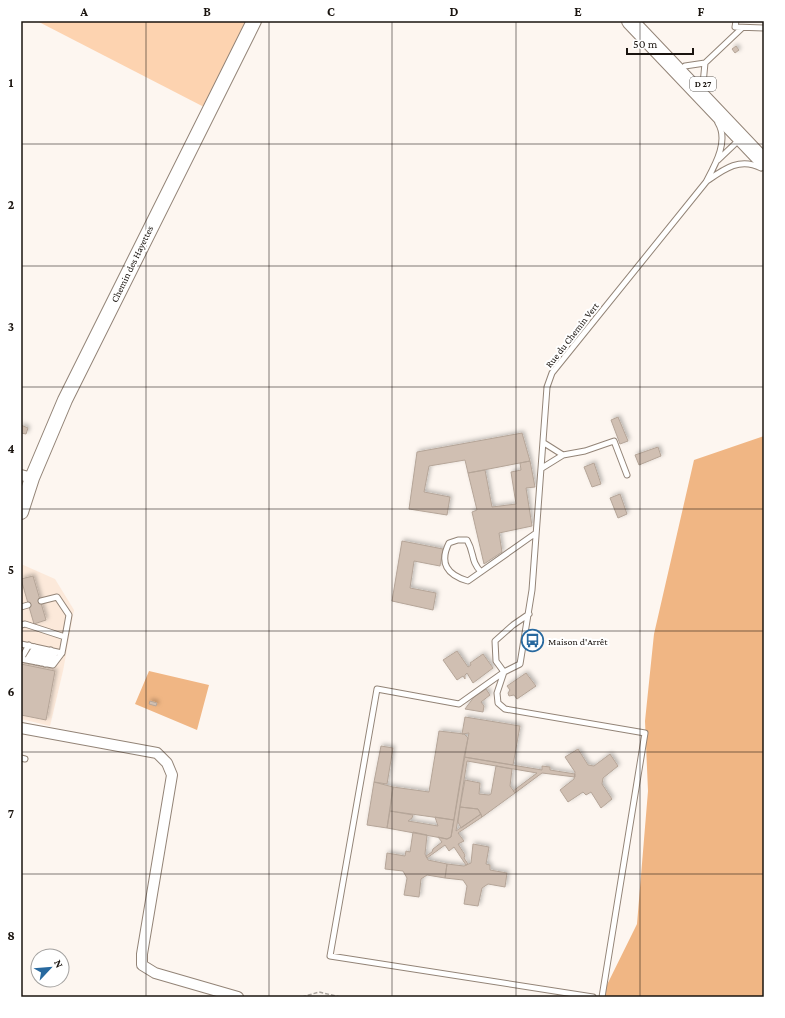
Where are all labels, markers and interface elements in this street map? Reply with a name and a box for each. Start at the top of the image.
text: A [79,4,88,19]
text: B [203,4,211,19]
text: C [327,4,335,19]
text: D [450,4,459,19]
text: E [574,4,582,19]
text: F [698,4,705,19]
scale bar [627,30,693,56]
text: 50 m [633,37,658,51]
text: 1 [9,75,14,90]
road number: D 27 [690,77,716,91]
text: 2 [8,197,15,212]
street label: Chemin des Hayettes [109,224,155,304]
street label: Rue du Chemin Vert [543,300,601,370]
text: 3 [8,319,14,334]
text: 4 [7,441,15,456]
text: 5 [8,562,14,577]
bus stop icon: Maison d'Arrêt [520,628,546,654]
place label: Maison d'Arrêt [548,636,608,647]
text: 6 [7,684,15,699]
text: 7 [8,806,14,821]
text: 8 [7,928,15,943]
north arrow [30,948,70,988]
text: N [52,958,66,970]

